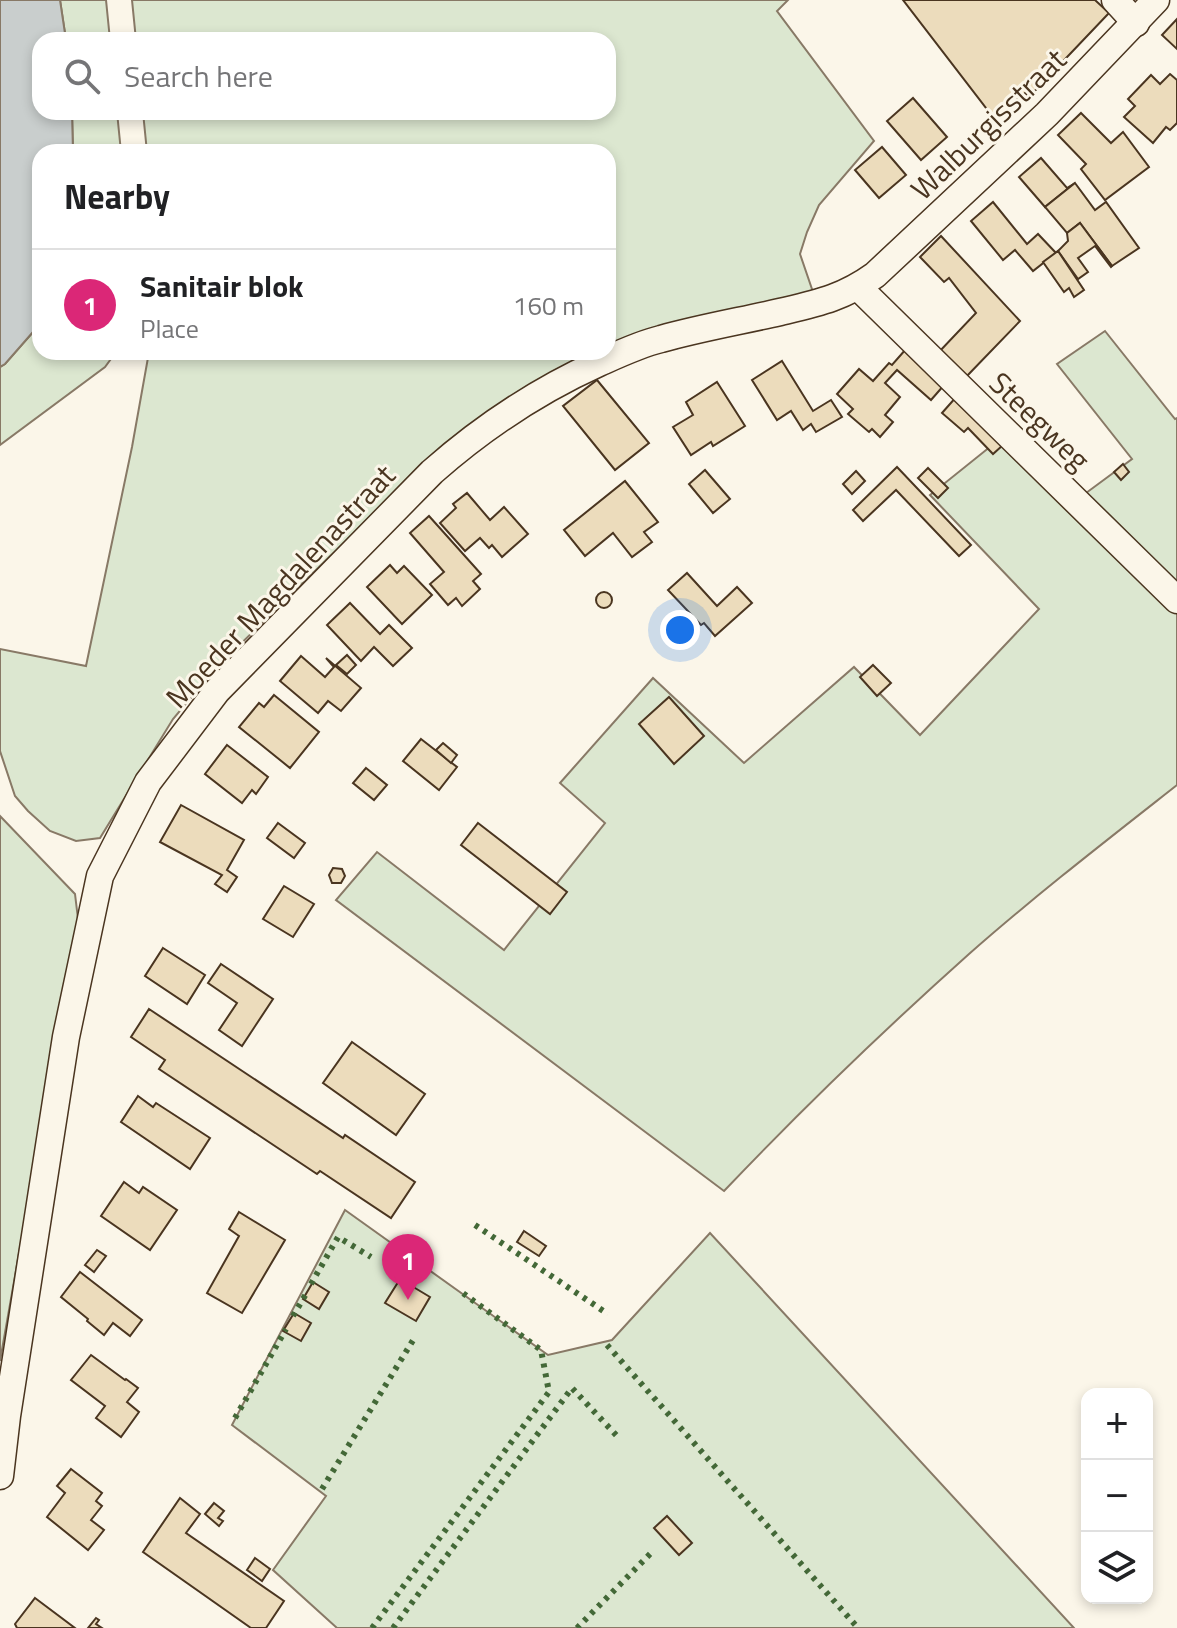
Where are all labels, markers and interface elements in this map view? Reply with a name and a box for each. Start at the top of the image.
search box [32,32,616,120]
street label: Walburgisstraat [900,37,1077,210]
text: Search here [124,53,273,99]
icon: search [60,54,104,98]
text: Nearby [64,170,170,222]
text: Sanitair blok [140,263,304,309]
text: 1 [83,286,97,325]
text: 160 m [513,286,584,325]
text: Place [140,309,199,348]
street label: Steegweg [979,361,1101,481]
street label: Moeder Magdalenastraat [154,453,406,718]
your location [660,610,700,650]
pin: 1 [382,1234,434,1300]
map controls [1081,1388,1153,1604]
button: + [1081,1388,1153,1460]
button: − [1081,1460,1153,1532]
button: layers [1081,1532,1153,1604]

